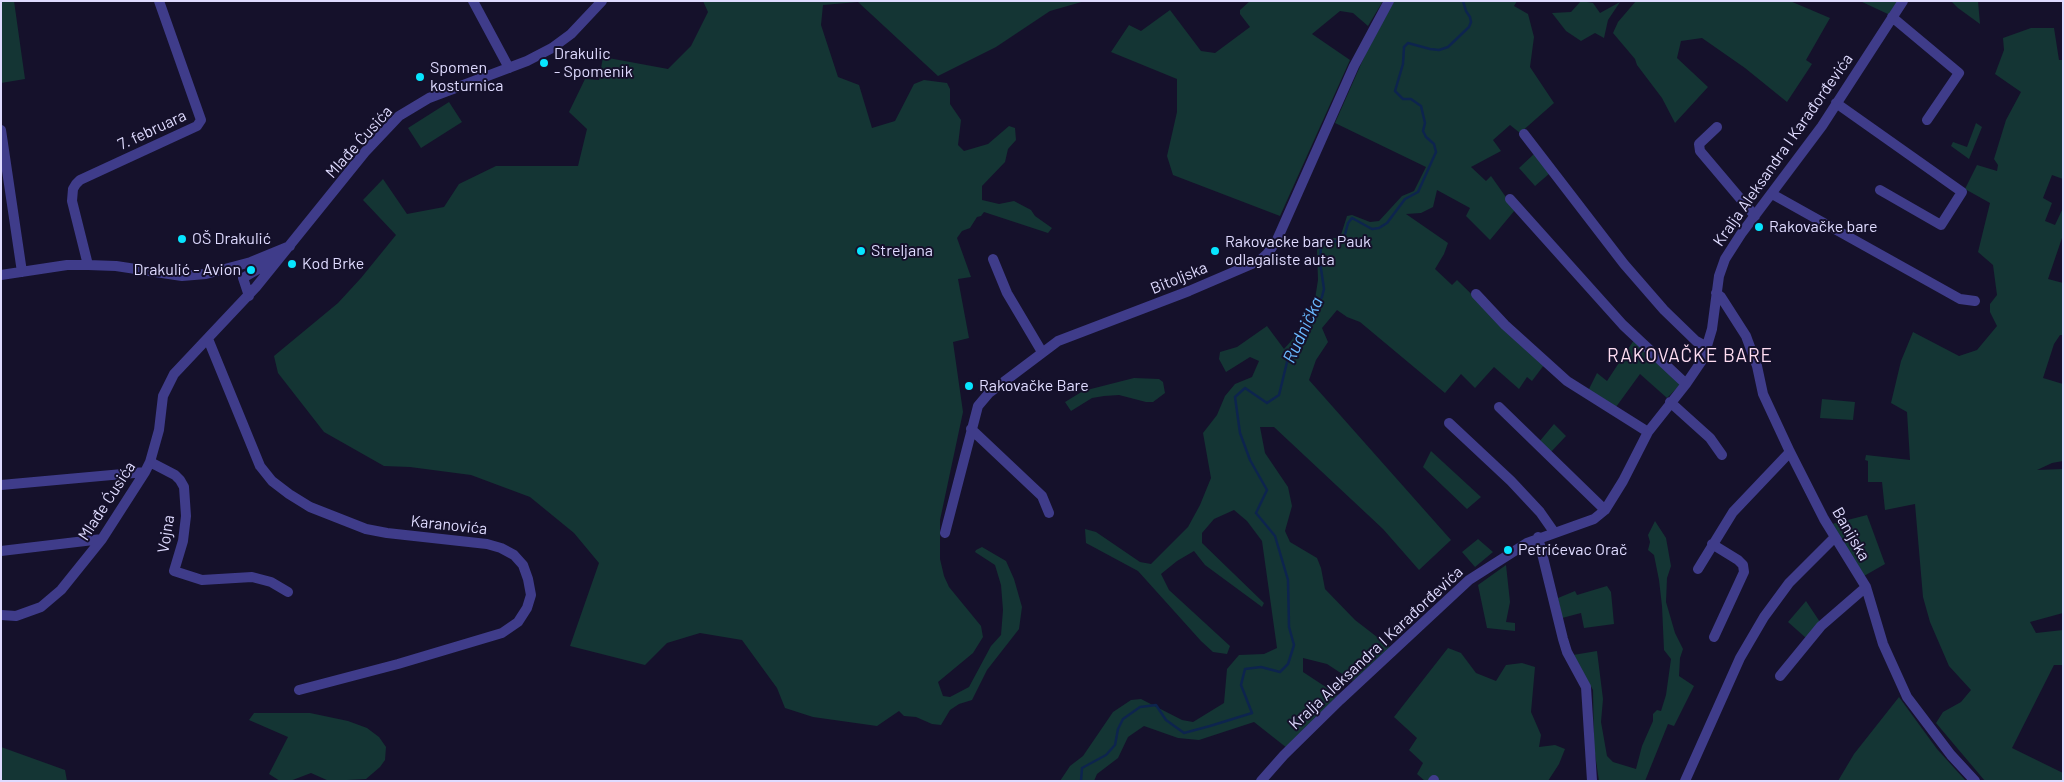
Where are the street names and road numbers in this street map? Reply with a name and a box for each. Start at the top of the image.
street label: Kralja Aleksandra I Karađorđevića [1709,50,1857,250]
street label: Mlađe Ćusića [322,102,396,182]
street label: 7. februara [115,106,189,154]
street label: Bitoljska [1148,258,1210,298]
street label: Mlađe Ćusića [74,458,140,544]
street label: Banijska [1828,504,1874,564]
street label: Karanovića [410,511,488,539]
street label: Vojna [154,514,178,554]
street label: Kralja Aleksandra I Karađorđevića [1285,562,1467,734]

